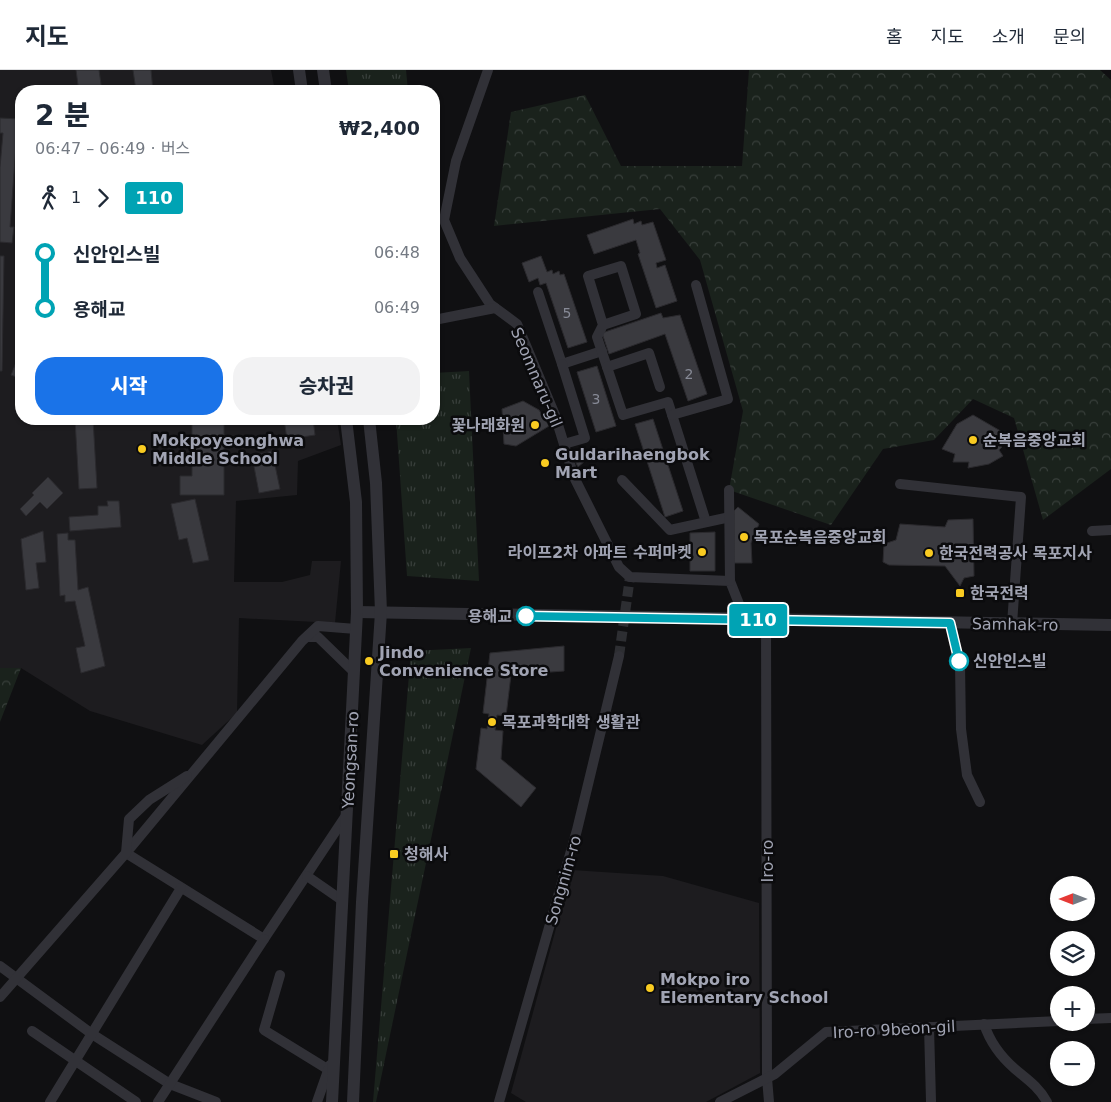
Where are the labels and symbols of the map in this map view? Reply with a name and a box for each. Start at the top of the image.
house number: 5 [563,305,571,321]
street label: Seomnaru-gil [507,324,566,430]
house number: 2 [685,366,693,382]
house number: 3 [592,391,600,407]
place label: 꽃나래화원 [451,416,525,435]
marker: 꽃나래화원 [529,419,541,431]
place label: Mokpoyeonghwa Middle School [152,431,304,468]
place label: 순복음중앙교회 [983,431,1086,450]
marker: 순복음중앙교회 [967,434,979,446]
marker: Mokpoyeonghwa Middle School [136,443,148,455]
place label: Guldarihaengbok Mart [555,445,710,482]
marker: Guldarihaengbok Mart [539,457,551,469]
place label: 목포순복음중앙교회 [754,528,886,547]
marker: 목포순복음중앙교회 [738,531,750,543]
place label: 라이프2차 아파트 수퍼마켓 [508,543,692,562]
place label: 한국전력공사 목포지사 [939,544,1092,563]
marker: 라이프2차 아파트 수퍼마켓 [696,546,708,558]
marker: 한국전력공사 목포지사 [923,547,935,559]
place label: 한국전력 [970,584,1029,603]
marker: 한국전력 [954,587,966,599]
line badge: 110 [729,604,787,636]
marker: 용해교 [516,606,536,626]
place label: 용해교 [468,607,512,626]
street label: Samhak-ro [972,614,1058,635]
place label: Jindo Convenience Store [378,643,548,680]
marker: 신안인스빌 [949,651,969,671]
place label: 신안인스빌 [973,652,1047,671]
marker: Jindo Convenience Store [363,655,375,667]
street label: Yeongsan-ro [338,711,363,810]
place label: 목포과학대학 생활관 [502,713,640,732]
marker: 목포과학대학 생활관 [486,716,498,728]
street label: Songnim-ro [542,833,585,927]
street label: Iro-ro [758,840,777,882]
place label: 청해사 [404,845,448,864]
marker: 청해사 [388,848,400,860]
north arrow [1050,876,1095,921]
place label: Mokpo iro Elementary School [660,970,828,1007]
marker: Mokpo iro Elementary School [644,982,656,994]
street label: Iro-ro 9beon-gil [832,1017,956,1042]

